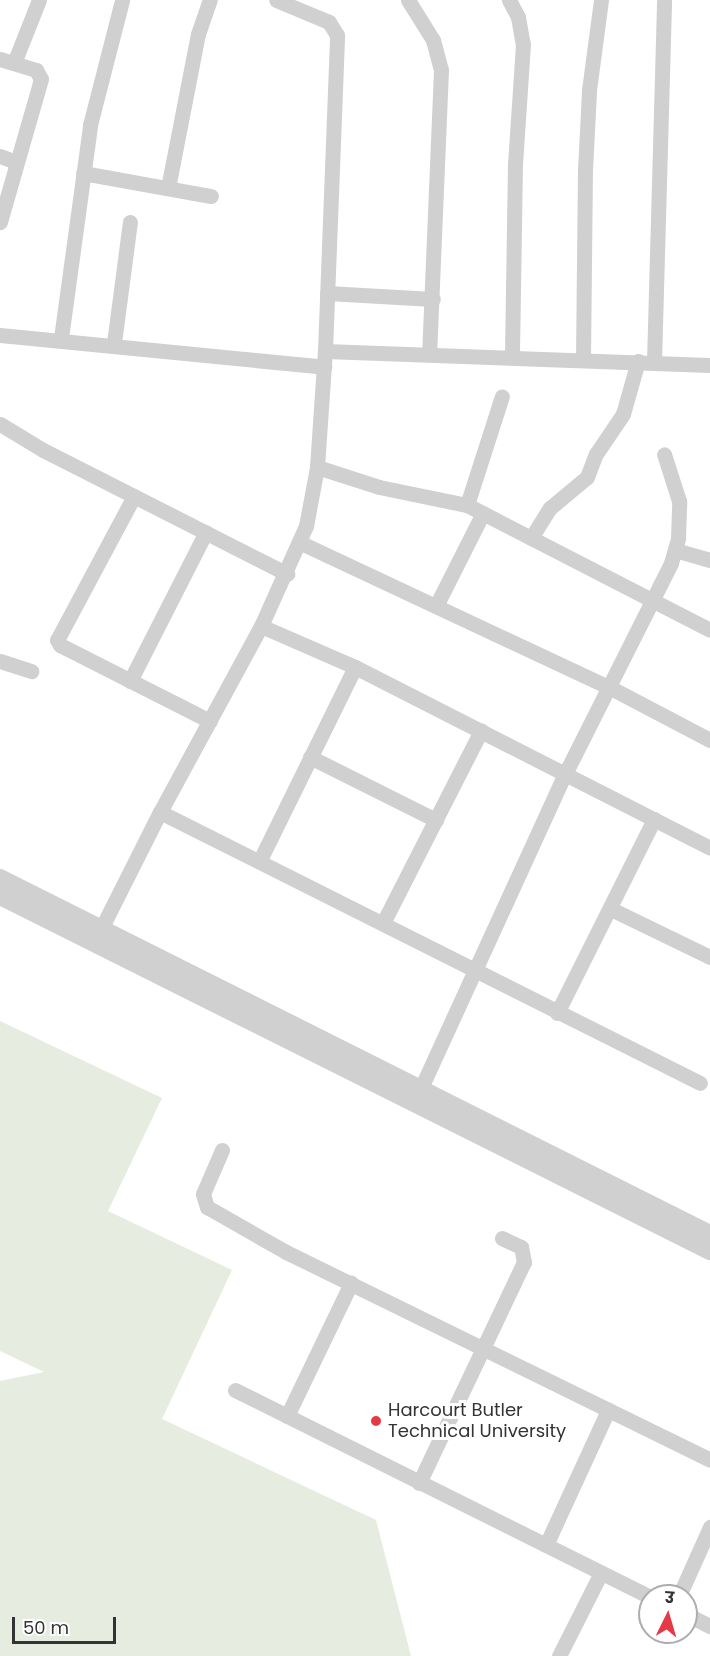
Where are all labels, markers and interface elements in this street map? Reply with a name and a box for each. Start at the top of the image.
place label: Harcourt Butler Technical University [388,1400,566,1442]
marker: Harcourt Butler Technical University [369,1414,383,1428]
north arrow [638,1584,698,1644]
text: उ [664,1586,675,1609]
scale bar [15,1605,118,1643]
text: 50 m [23,1615,69,1640]

